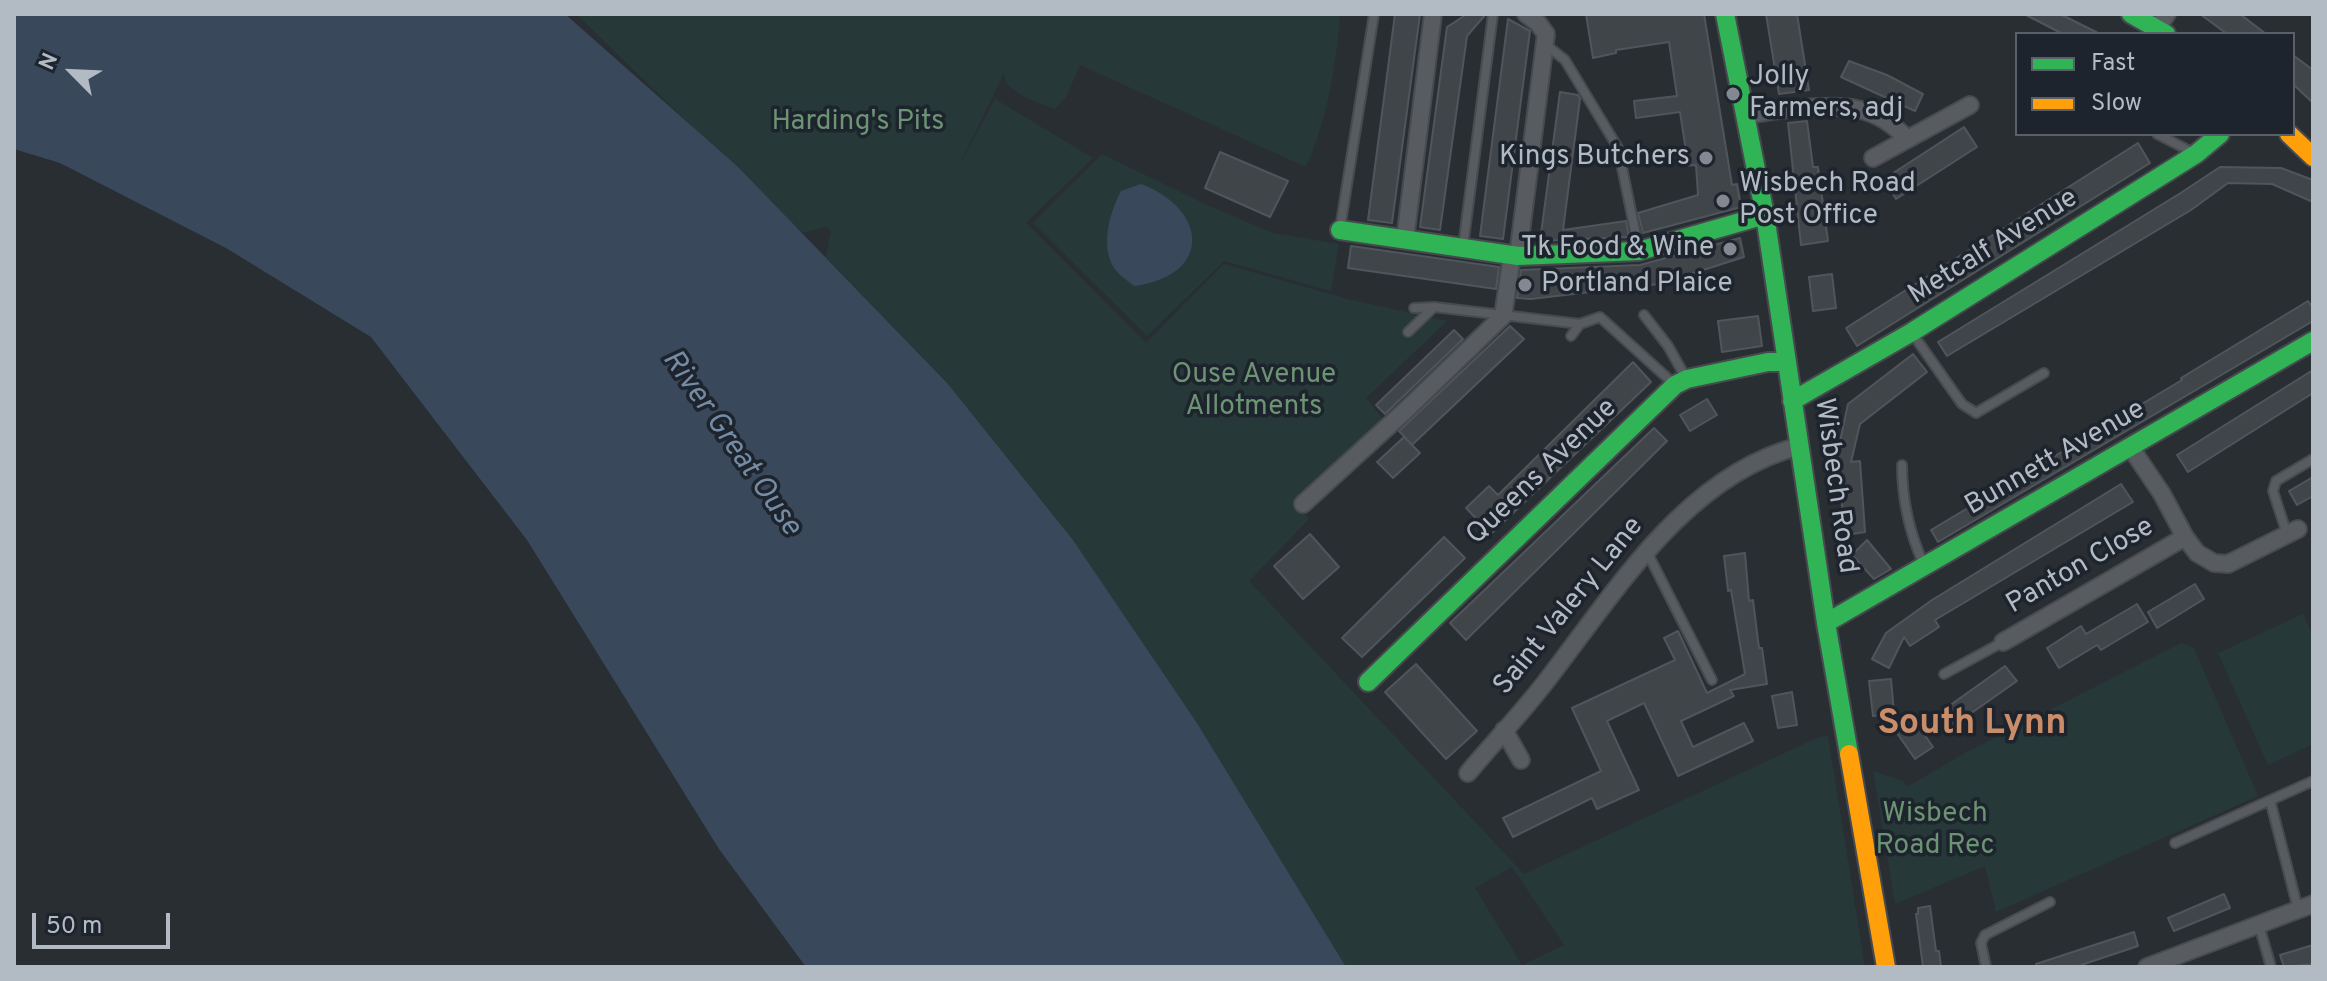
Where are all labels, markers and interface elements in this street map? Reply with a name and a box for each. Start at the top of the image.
north arrow [32,32,112,112]
legend [2015,32,2295,136]
text: N [34,49,65,75]
text: Fast [2091,49,2135,79]
place label: Jolly Farmers, adj [1749,61,1903,127]
marker: Jolly Farmers, adj [1724,85,1742,103]
text: Slow [2091,89,2142,119]
park label: Harding's Pits [772,106,944,140]
place label: Kings Butchers [1499,141,1690,175]
marker: Kings Butchers [1697,149,1715,167]
place label: Wisbech Road Post Office [1739,168,1916,234]
street label: Metcalf Avenue [1903,183,2085,313]
marker: Wisbech Road Post Office [1714,192,1732,210]
place label: Tk Food & Wine [1521,232,1714,266]
marker: Tk Food & Wine [1721,240,1739,258]
place label: Portland Plaice [1541,268,1733,302]
marker: Portland Plaice [1516,276,1534,294]
water label: River Great Ouse [653,344,807,544]
park label: Ouse Avenue Allotments [1172,359,1336,425]
street label: Queens Avenue [1461,393,1625,553]
street label: Bunnett Avenue [1960,394,2152,524]
street label: Wisbech Road [1805,396,1863,576]
street label: Saint Valery Lane [1488,511,1652,703]
street label: Panton Close [2001,511,2161,623]
district label: South Lynn [1877,704,2067,748]
park label: Wisbech Road Rec [1876,798,1994,864]
scale bar [36,897,174,947]
text: 50 m [46,912,102,942]

